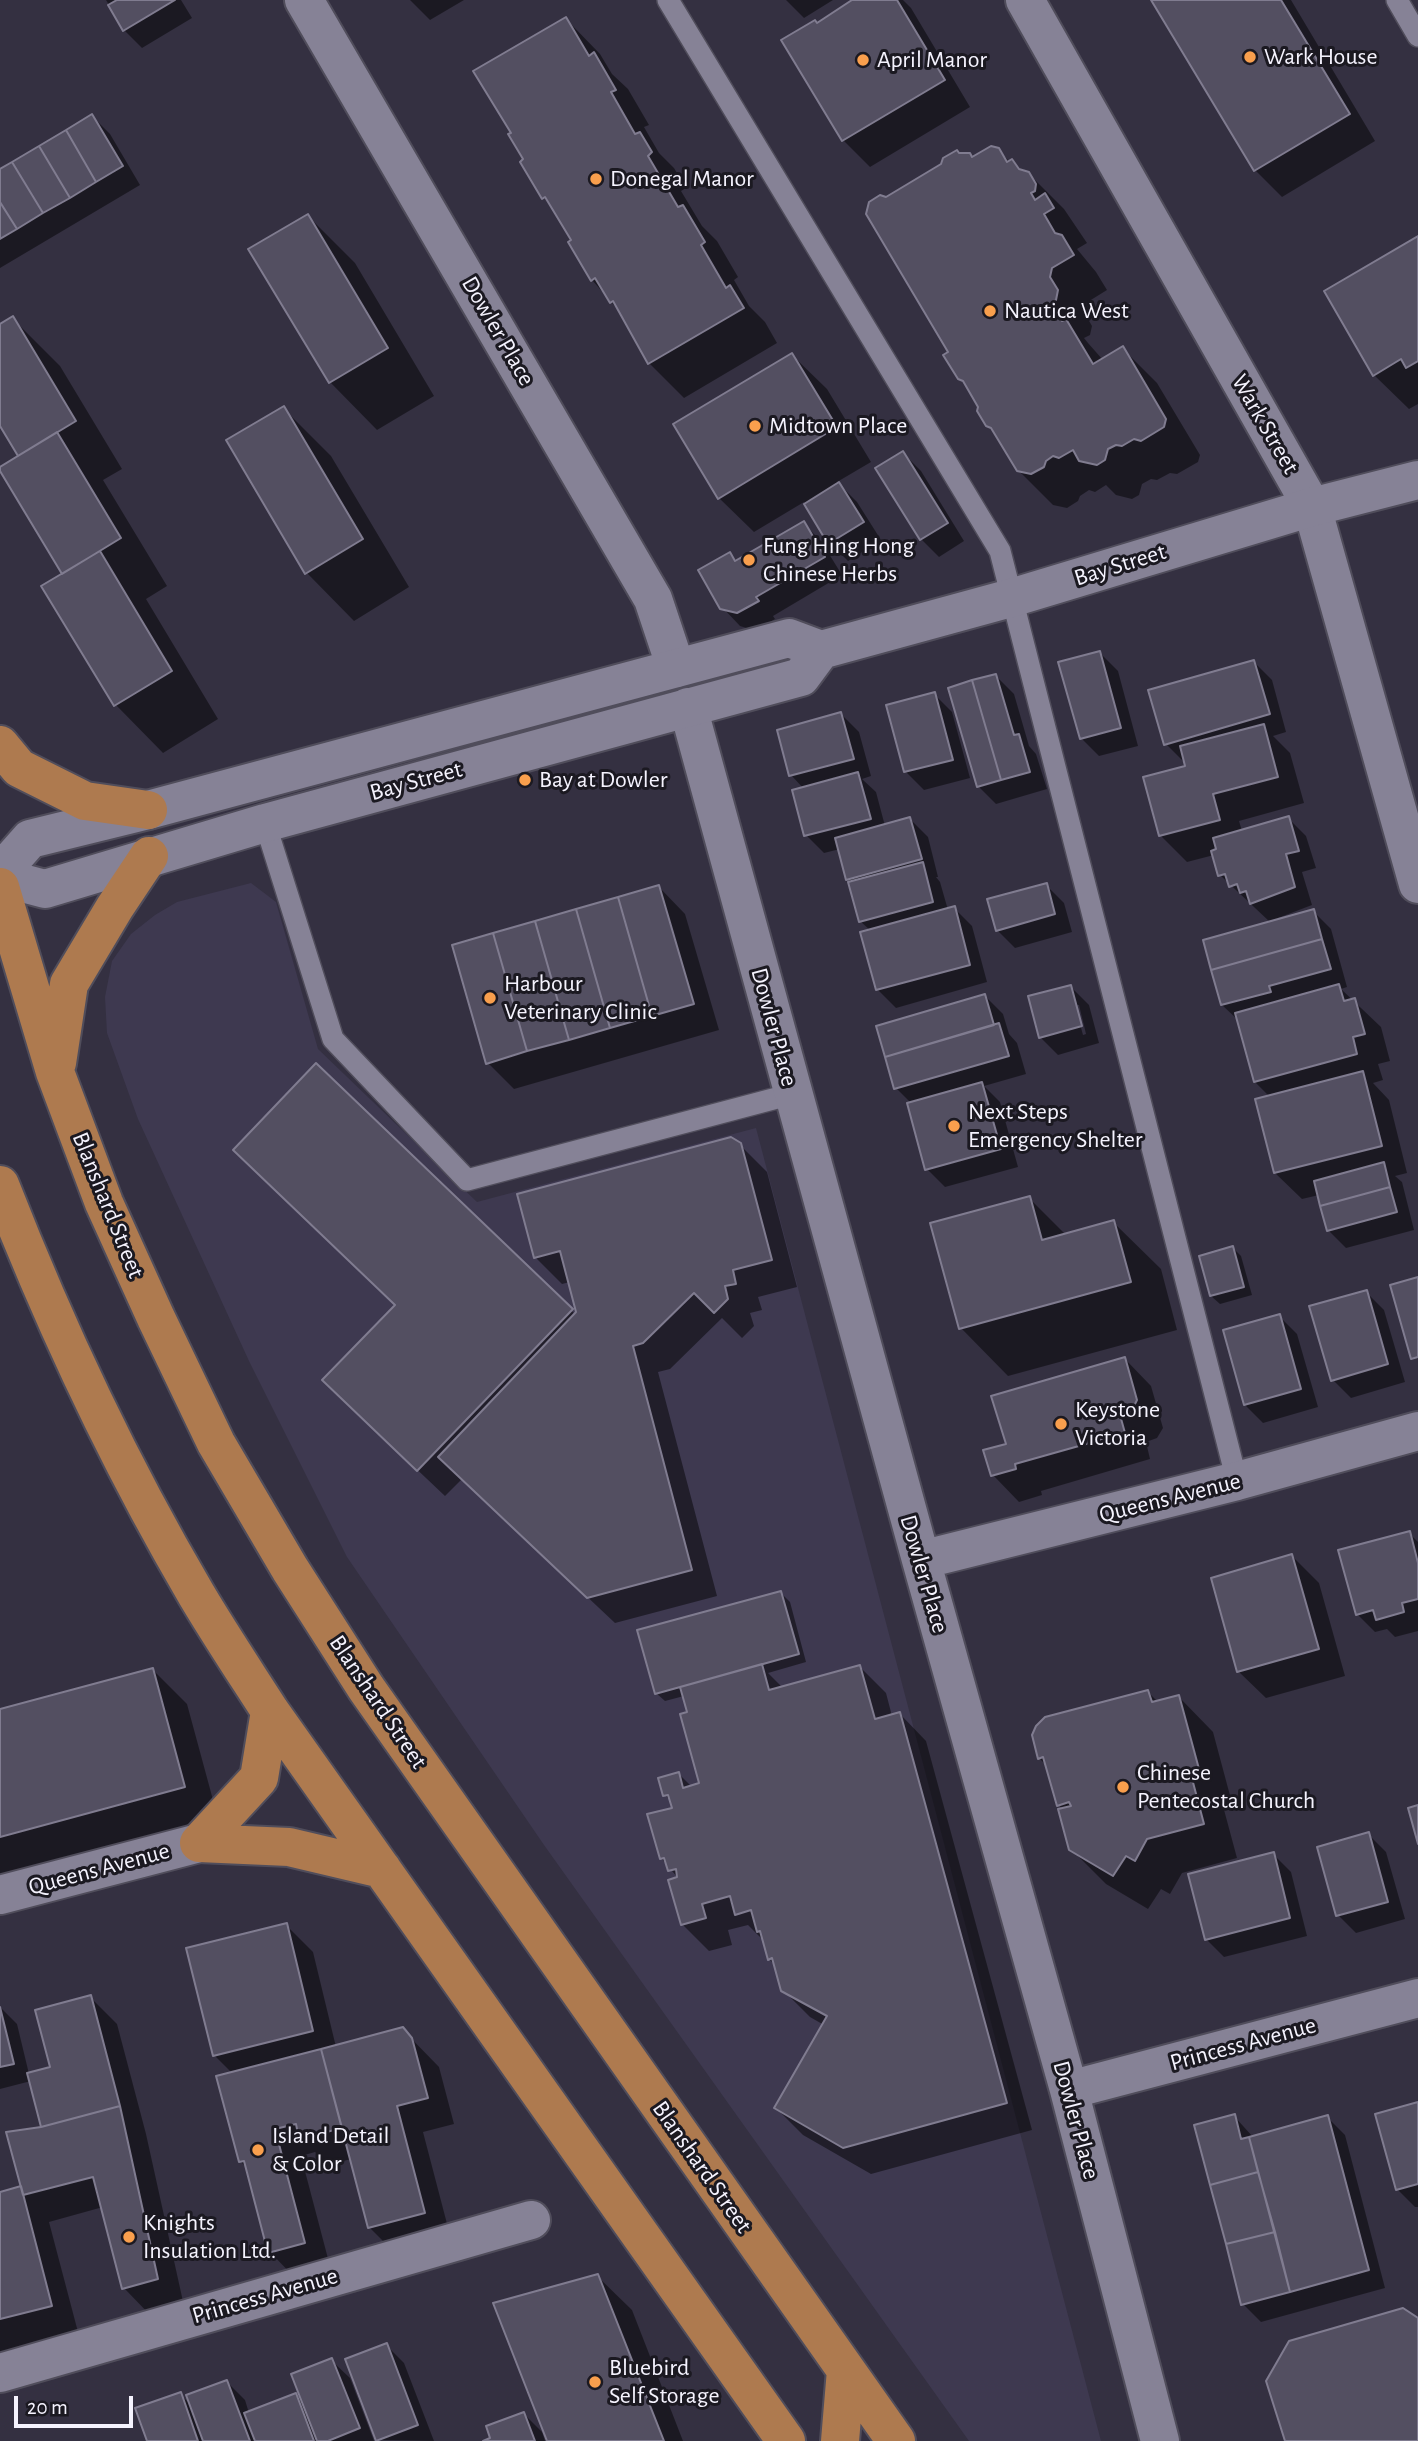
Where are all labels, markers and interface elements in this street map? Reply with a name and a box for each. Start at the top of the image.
place label: Wark House [1264,43,1378,71]
place label: April Manor [877,46,987,74]
marker: Wark House [1242,49,1258,65]
marker: April Manor [855,52,871,68]
place label: Donegal Manor [610,165,754,193]
marker: Donegal Manor [588,171,604,187]
street label: Dowler Place [455,271,541,391]
place label: Nautica West [1004,297,1129,325]
marker: Nautica West [982,303,998,319]
street label: Wark Street [1225,369,1305,479]
place label: Midtown Place [769,412,907,440]
marker: Midtown Place [747,418,763,434]
place label: Fung Hing Hong Chinese Herbs [763,532,914,588]
street label: Bay Street [1071,537,1169,593]
marker: Fung Hing Hong Chinese Herbs [741,552,757,568]
street label: Bay Street [367,755,465,807]
place label: Bay at Dowler [539,766,667,794]
marker: Bay at Dowler [517,772,533,788]
street label: Dowler Place [744,965,804,1089]
place label: Harbour Veterinary Clinic [504,970,657,1026]
marker: Harbour Veterinary Clinic [482,990,498,1006]
place label: Next Steps Emergency Shelter [968,1098,1143,1154]
marker: Next Steps Emergency Shelter [946,1118,962,1134]
street label: Blanshard Street [66,1128,150,1282]
place label: Keystone Victoria [1075,1396,1160,1452]
marker: Keystone Victoria [1053,1416,1069,1432]
street label: Queens Avenue [1096,1467,1244,1529]
street label: Dowler Place [893,1512,955,1636]
street label: Blanshard Street [323,1630,433,1774]
place label: Chinese Pentecostal Church [1137,1759,1315,1815]
marker: Chinese Pentecostal Church [1115,1779,1131,1795]
street label: Queens Avenue [25,1836,173,1902]
street label: Princess Avenue [1167,2011,1319,2077]
street label: Dowler Place [1046,2058,1106,2182]
street label: Blanshard Street [646,2095,758,2239]
place label: Island Detail & Color [272,2122,389,2178]
marker: Island Detail & Color [250,2142,266,2158]
place label: Knights Insulation Ltd. [143,2209,276,2265]
marker: Knights Insulation Ltd. [121,2229,137,2245]
street label: Princess Avenue [189,2261,341,2331]
place label: Bluebird Self Storage [609,2354,720,2410]
marker: Bluebird Self Storage [587,2374,603,2390]
scale bar [18,2382,136,2426]
text: 20 m [27,2397,68,2418]

